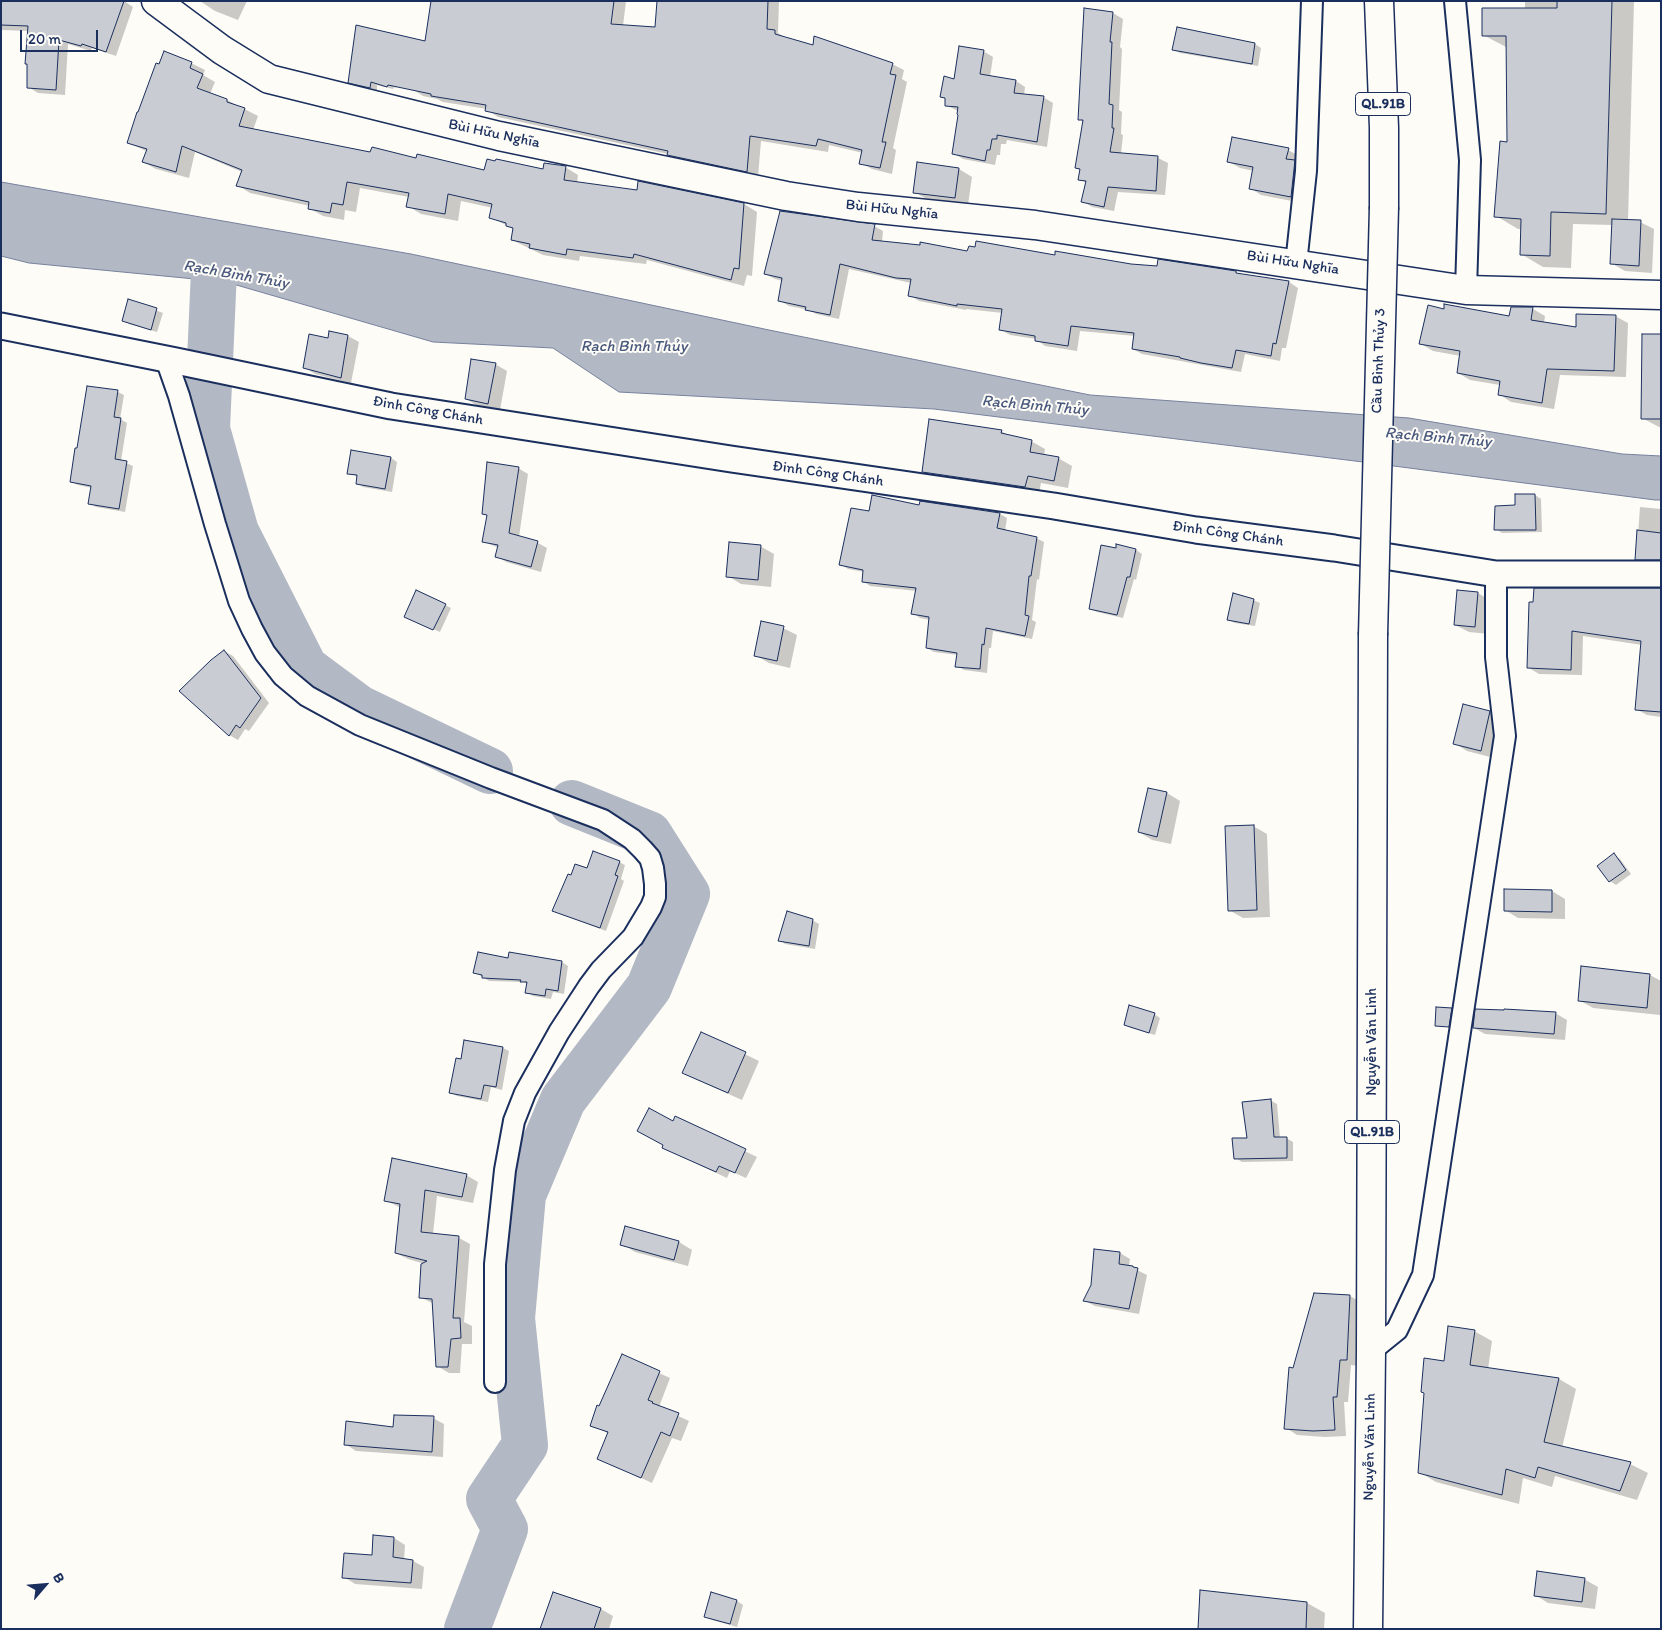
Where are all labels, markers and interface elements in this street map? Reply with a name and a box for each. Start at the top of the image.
scale bar [22,20,100,52]
text: 20 m [28,30,61,48]
road number: QL.91B [1356,92,1410,116]
street label: Bùi Hữu Nghĩa [447,116,541,152]
street label: Bùi Hữu Nghĩa [845,196,939,224]
street label: Bùi Hữu Nghĩa [1246,247,1340,279]
water label: Rạch Bình Thủy [182,256,290,294]
street label: Cầu Bình Thủy 3 [1368,308,1390,414]
water label: Rạch Bình Thủy [581,337,687,357]
street label: Đinh Công Chánh [371,392,485,430]
water label: Rạch Bình Thủy [981,392,1089,420]
water label: Rạch Bình Thủy [1384,424,1492,452]
street label: Đinh Công Chánh [771,457,885,491]
street label: Đinh Công Chánh [1171,517,1285,551]
street label: Nguyễn Văn Linh [1363,988,1381,1096]
road number: QL.91B [1344,1120,1400,1144]
street label: Nguyễn Văn Linh [1360,1393,1380,1501]
north arrow [20,1560,70,1610]
text: B [49,1570,68,1586]

